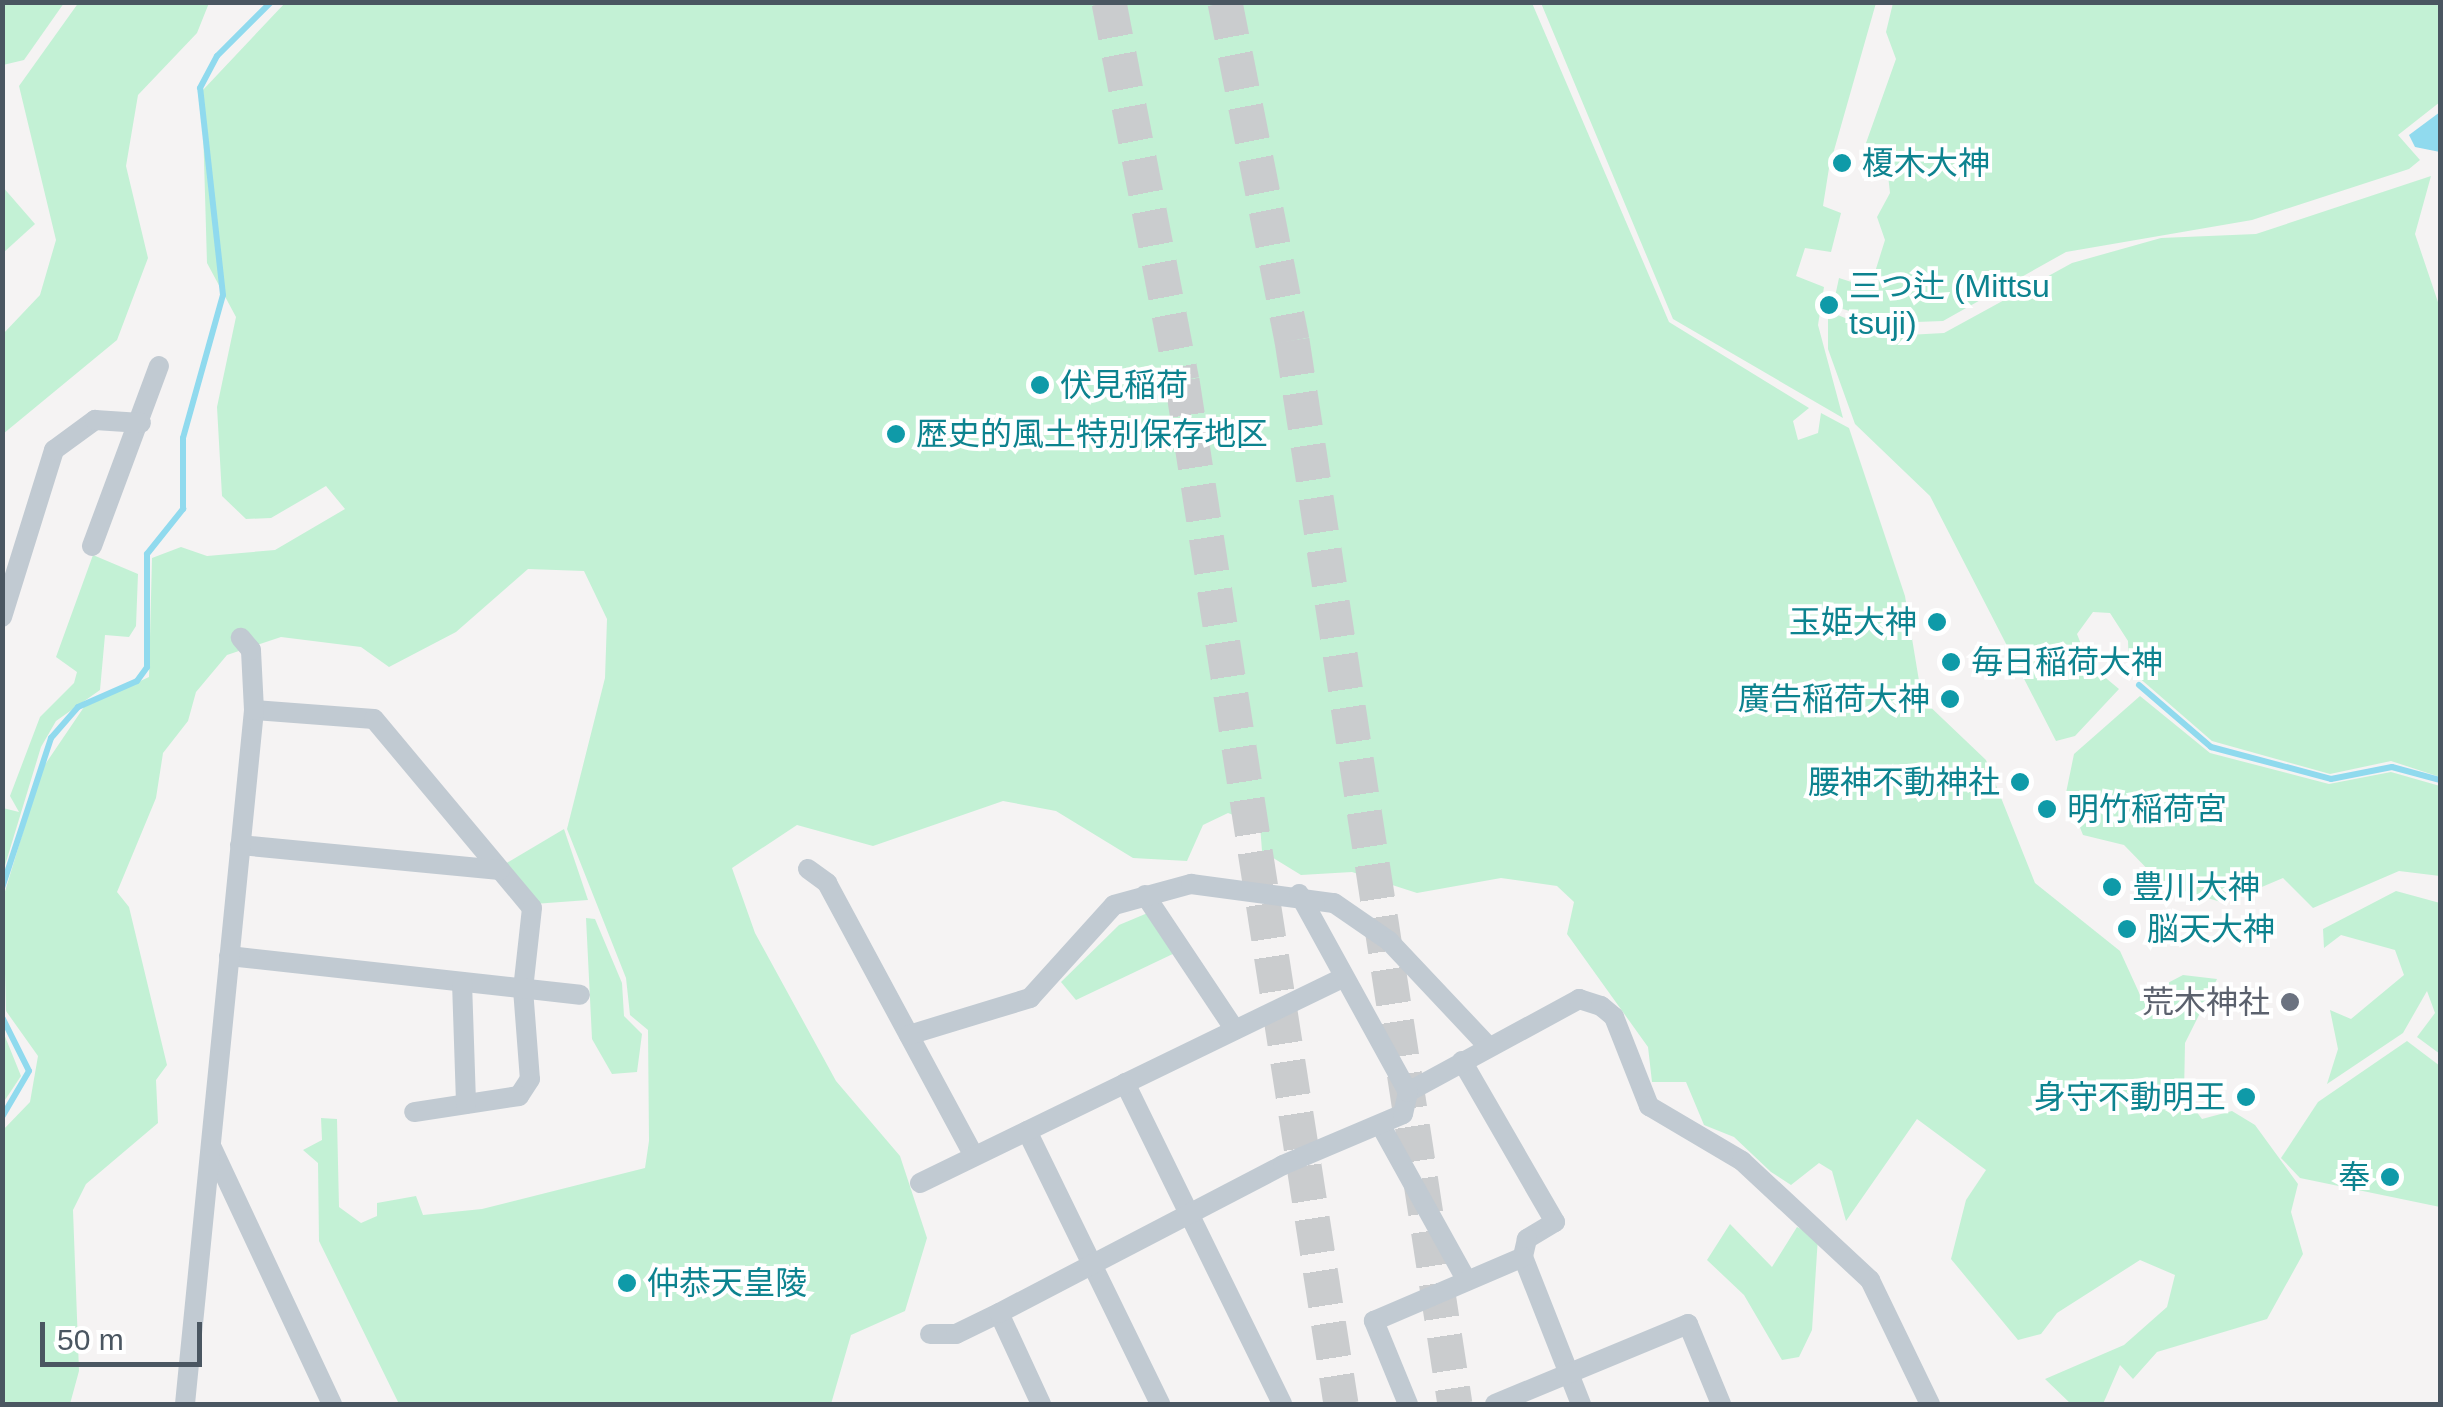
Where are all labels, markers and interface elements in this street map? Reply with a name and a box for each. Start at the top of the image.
place label: 榎木大神 [1862,144,1990,182]
marker: 榎木大神 [1831,152,1853,174]
place label: 三つ辻 (Mittsu tsuji) [1849,268,2050,343]
marker: 三つ辻 (Mittsu tsuji) [1818,294,1840,316]
place label: 伏見稲荷 [1060,366,1188,404]
marker: 伏見稲荷 [1029,374,1051,396]
place label: 歴史的風土特別保存地区 [916,415,1268,453]
marker: 歴史的風土特別保存地区 [885,423,907,445]
place label: 玉姫大神 [1789,603,1917,641]
marker: 玉姫大神 [1926,611,1948,633]
place label: 毎日稲荷大神 [1971,643,2163,681]
marker: 毎日稲荷大神 [1940,651,1962,673]
place label: 廣告稲荷大神 [1738,680,1930,718]
marker: 廣告稲荷大神 [1939,688,1961,710]
place label: 腰神不動神社 [1808,763,2000,801]
marker: 腰神不動神社 [2009,771,2031,793]
place label: 明竹稲荷宮 [2067,790,2227,828]
marker: 明竹稲荷宮 [2036,798,2058,820]
place label: 豊川大神 [2132,868,2260,906]
marker: 豊川大神 [2101,876,2123,898]
place label: 脳天大神 [2147,910,2275,948]
marker: 脳天大神 [2116,918,2138,940]
place label: 荒木神社 [2142,983,2270,1021]
marker: 荒木神社 [2279,991,2301,1013]
place label: 身守不動明王 [2034,1078,2226,1116]
marker: 身守不動明王 [2235,1086,2257,1108]
place label: 奉 [2338,1158,2370,1196]
marker: 奉 [2379,1166,2401,1188]
place label: 仲恭天皇陵 [647,1264,807,1302]
marker: 仲恭天皇陵 [616,1272,638,1294]
scale bar [45,1302,208,1364]
text: 50 m [57,1323,124,1356]

